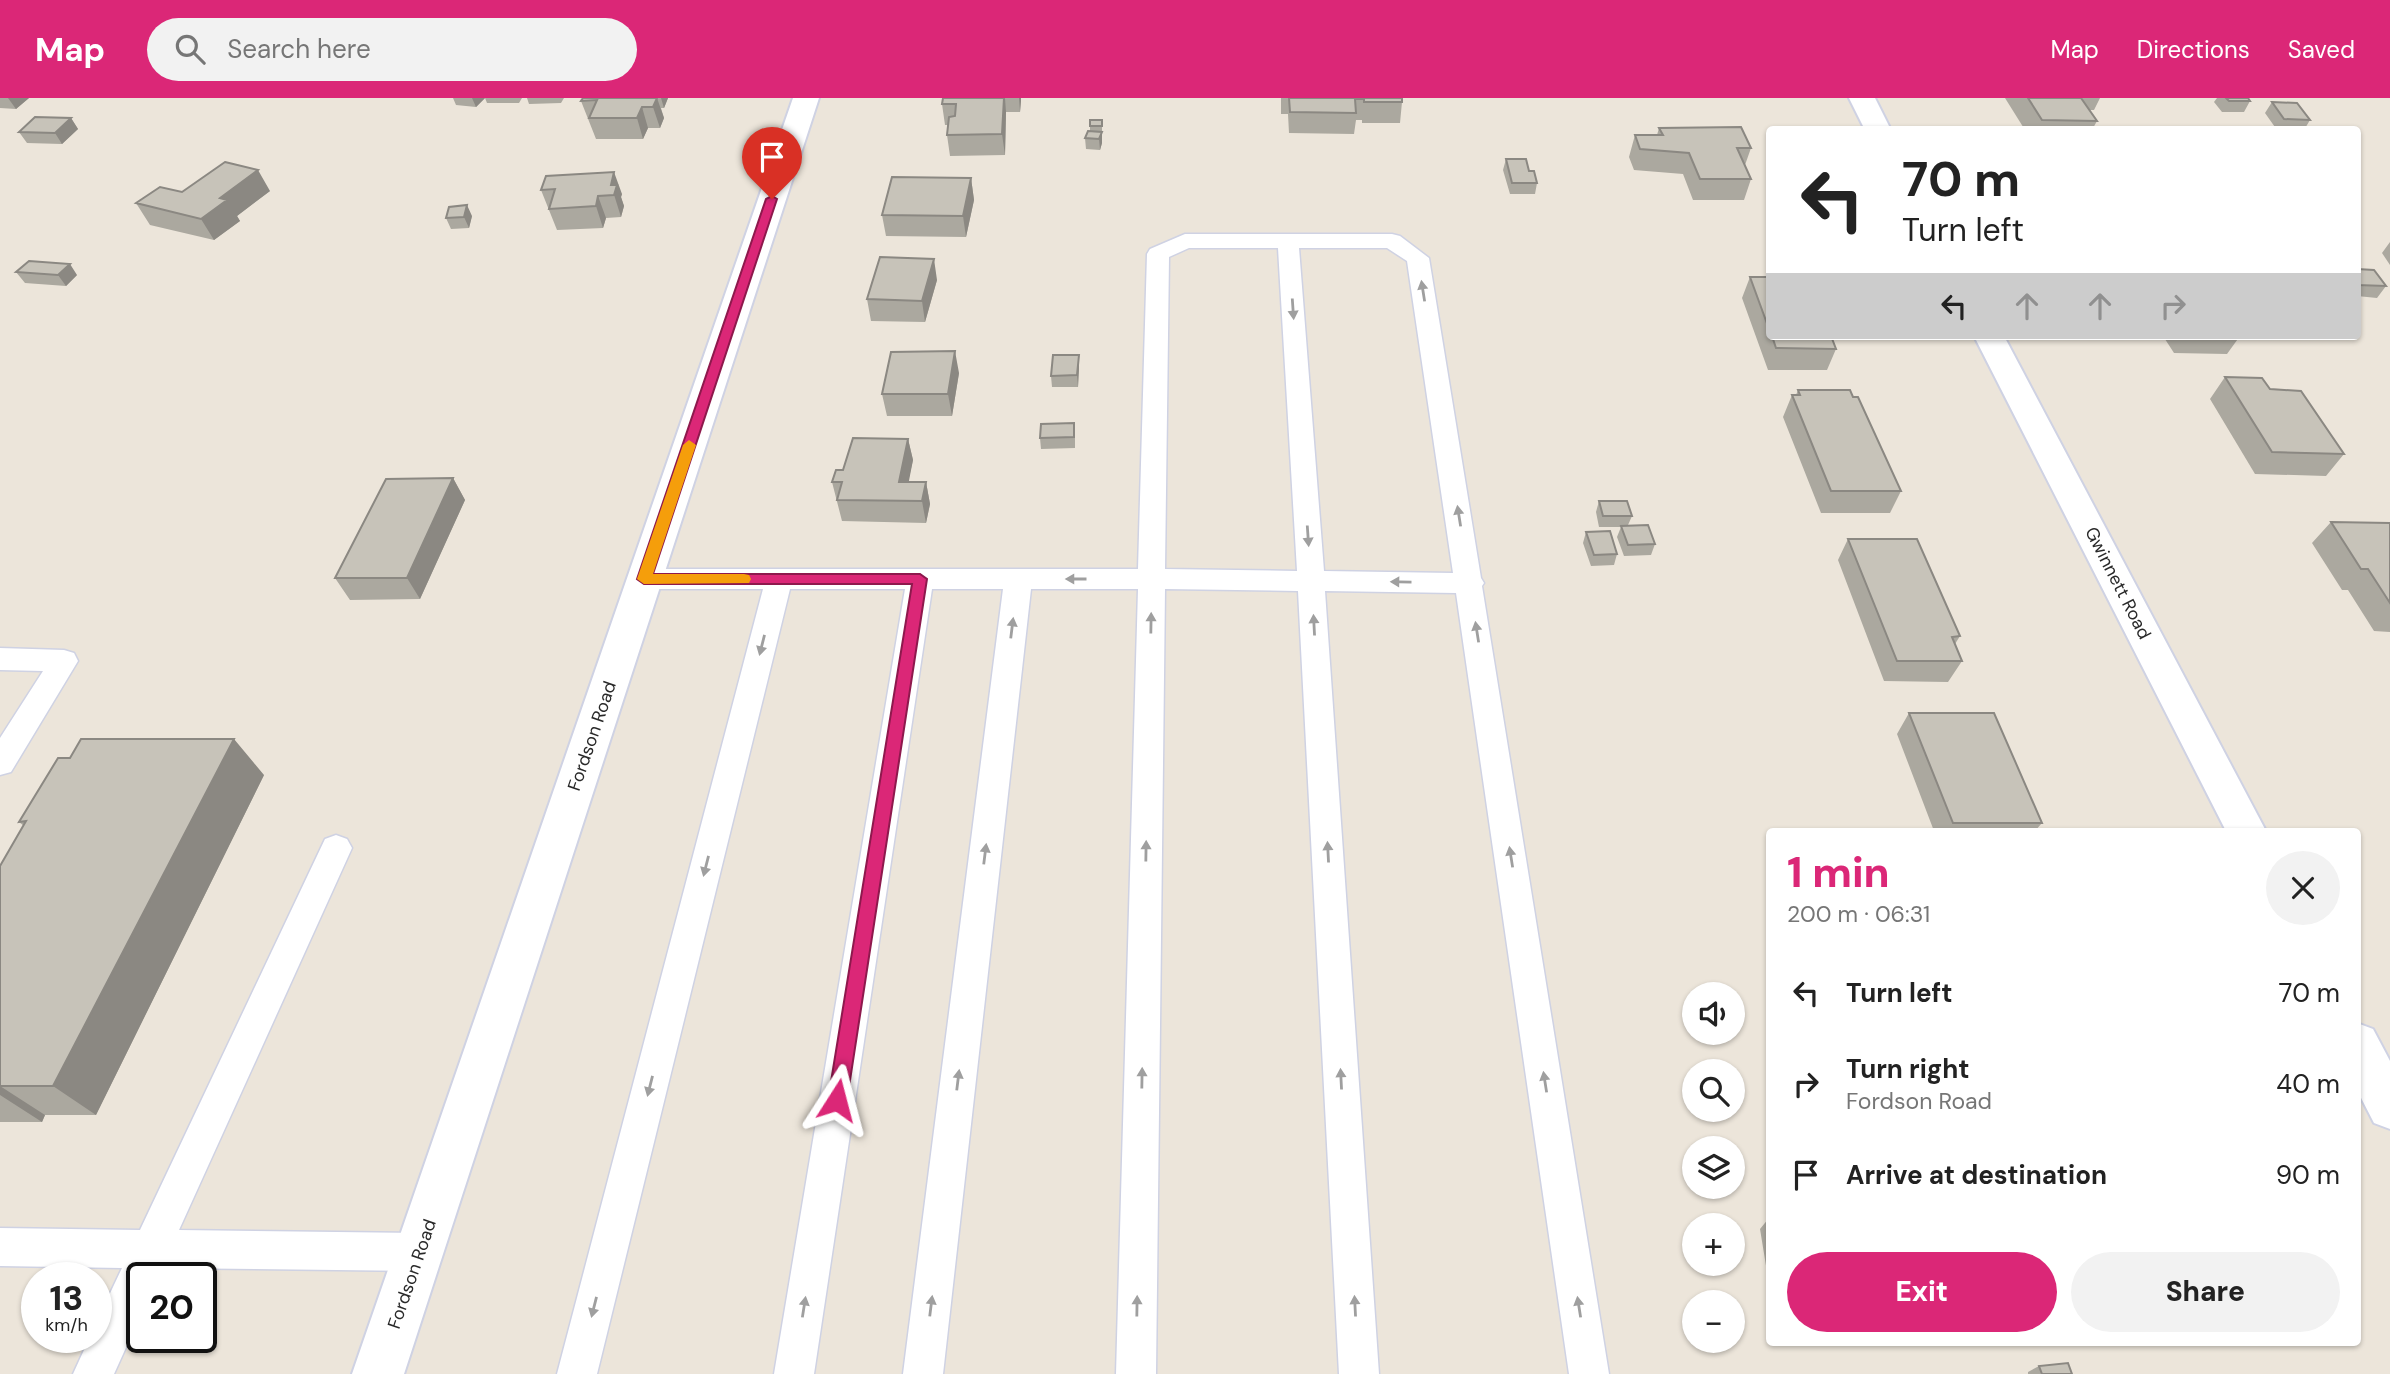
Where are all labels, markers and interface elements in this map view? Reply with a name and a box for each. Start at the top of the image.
search box [147,18,637,81]
text: Map [35,28,105,71]
icon: search [171,30,209,68]
text: Search here [227,32,371,66]
text: Map [2051,34,2099,65]
text: Directions [2137,34,2250,65]
text: Saved [2288,34,2355,65]
pin [742,127,802,199]
icon: arrive [753,138,791,176]
text: 70 m [1902,147,2020,211]
icon: left [1787,154,1878,245]
text: Turn left [1902,209,2024,251]
one-way arrow [1417,280,1428,302]
icon: left [1935,287,1973,325]
icon: ahead [2008,287,2046,325]
icon: ahead [2081,287,2119,325]
icon: right [2154,287,2192,325]
one-way arrow [1287,298,1298,320]
one-way arrow [1453,505,1464,527]
street label: Gwinnett Road [2079,523,2157,643]
one-way arrow [1303,525,1314,547]
one-way arrow [1065,573,1087,585]
one-way arrow [1390,577,1412,588]
one-way arrow [1145,612,1156,634]
one-way arrow [1308,613,1319,635]
one-way arrow [1006,617,1017,639]
one-way arrow [1471,621,1482,643]
one-way arrow [756,635,767,657]
street label: Fordson Road [562,678,622,794]
one-way arrow [1140,840,1152,862]
one-way arrow [1322,840,1333,862]
one-way arrow [980,843,991,865]
text: 1 min [1787,845,1890,900]
one-way arrow [1505,846,1516,868]
button: close [2266,851,2340,925]
one-way arrow [700,855,711,877]
text: 200 m · 06:31 [1787,899,1930,929]
icon: left [1787,974,1825,1012]
text: Turn left [1846,976,1953,1010]
text: 70 m [2279,976,2340,1010]
map controls [1682,982,1745,1353]
button: sound [1682,982,1745,1045]
text: Turn right [1846,1052,1970,1086]
button: search [1682,1059,1745,1122]
position arrow [800,1063,874,1137]
icon: right [1787,1065,1825,1103]
one-way arrow [1136,1067,1147,1089]
text: 40 m [2276,1067,2340,1101]
one-way arrow [1336,1068,1347,1090]
one-way arrow [953,1069,964,1091]
one-way arrow [1539,1070,1550,1092]
one-way arrow [644,1076,655,1098]
text: Fordson Road [1846,1086,1992,1116]
button: layers [1682,1136,1745,1199]
icon: arrive [1787,1156,1825,1194]
text: Arrive at destination [1846,1158,2107,1192]
text: 90 m [2276,1158,2340,1192]
button: + [1682,1213,1745,1276]
street label: Fordson Road [382,1216,442,1332]
button: Exit [1787,1252,2057,1332]
button: Share [2071,1252,2340,1332]
speed limit sign: 20 [126,1262,217,1353]
text: 13 [50,1275,83,1321]
button: − [1682,1290,1745,1353]
one-way arrow [799,1295,810,1317]
one-way arrow [925,1295,936,1317]
one-way arrow [1131,1295,1143,1317]
one-way arrow [1349,1295,1360,1317]
one-way arrow [1573,1295,1584,1317]
one-way arrow [588,1296,599,1318]
text: km/h [45,1313,88,1337]

